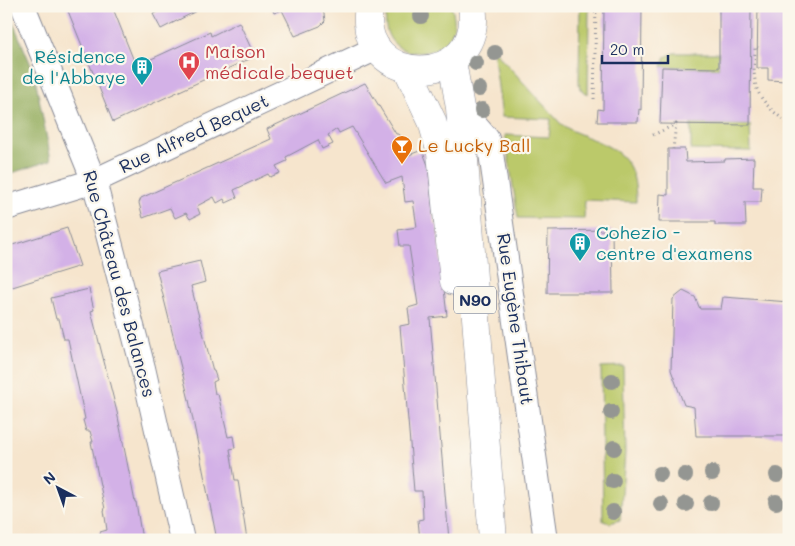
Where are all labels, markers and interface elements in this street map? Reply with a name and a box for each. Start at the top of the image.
scale bar [602,32,669,64]
place label: Maison médicale bequet [205,39,354,84]
text: 20 m [610,39,644,59]
place label: Résidence de l'Abbaye [22,44,126,89]
hospital icon: Maison médicale bequet [177,50,201,81]
building icon: Résidence de l'Abbaye [130,55,154,86]
street label: Rue Alfred Bequet [115,88,272,178]
place label: Le Lucky Ball [418,133,530,157]
bar icon: Le Lucky Ball [390,134,414,165]
street label: Rue Château des Balances [78,168,162,400]
place label: Cohezio - centre d'examens [596,220,753,265]
building icon: Cohezio - centre d'examens [568,231,592,262]
street label: Rue Eugène Thibaut [492,232,540,406]
road number: N90 [454,286,496,314]
north arrow [32,464,82,514]
text: N [39,467,59,488]

